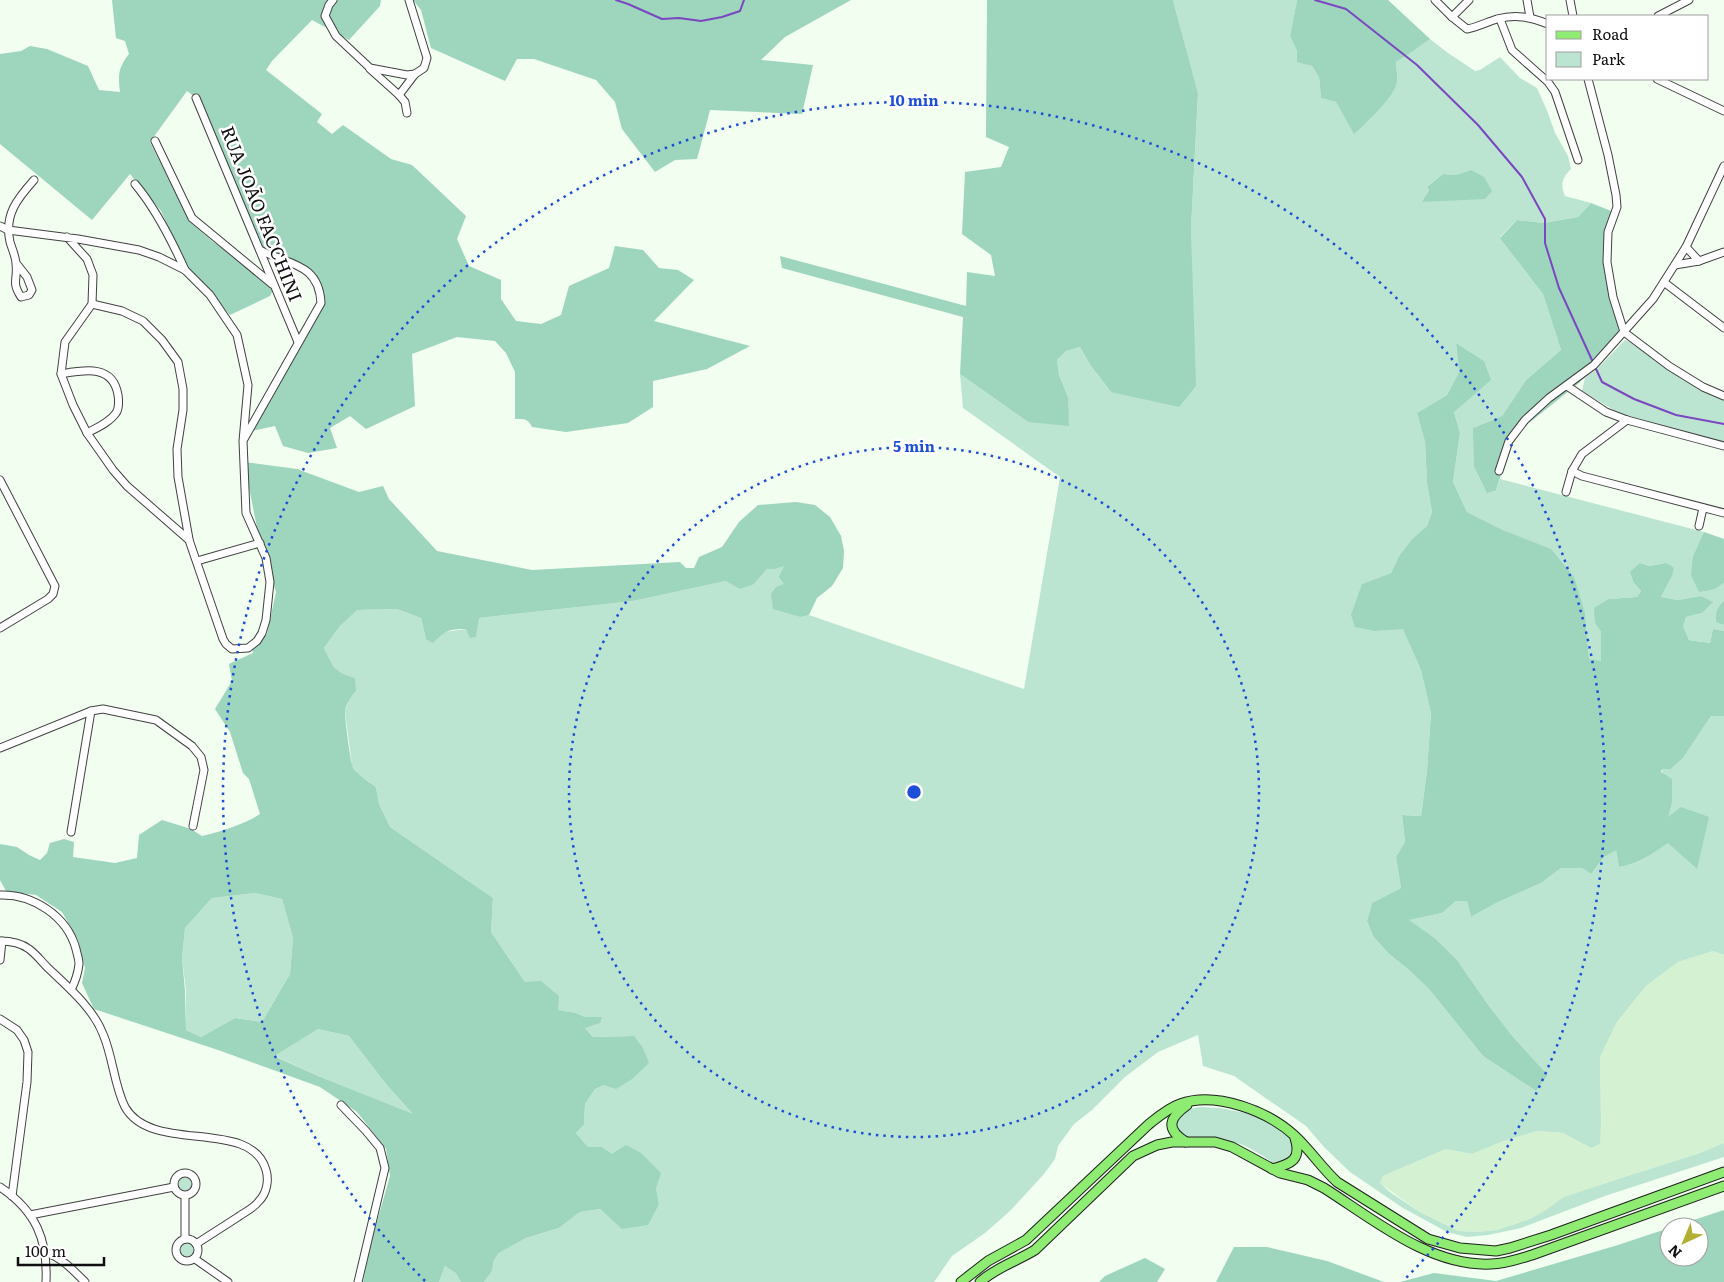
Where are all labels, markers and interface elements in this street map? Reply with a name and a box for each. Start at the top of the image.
legend [1546,15,1709,80]
text: Road [1592,22,1628,45]
text: Park [1592,47,1626,70]
text: 10 min [889,88,939,111]
street label: RUA JOÃO FACCHINI [215,122,310,305]
text: 5 min [893,434,936,457]
centre of rings [905,783,923,801]
north arrow [1659,1217,1709,1267]
scale bar [18,1234,104,1266]
text: 100 m [25,1239,66,1262]
text: N [1663,1241,1685,1263]

